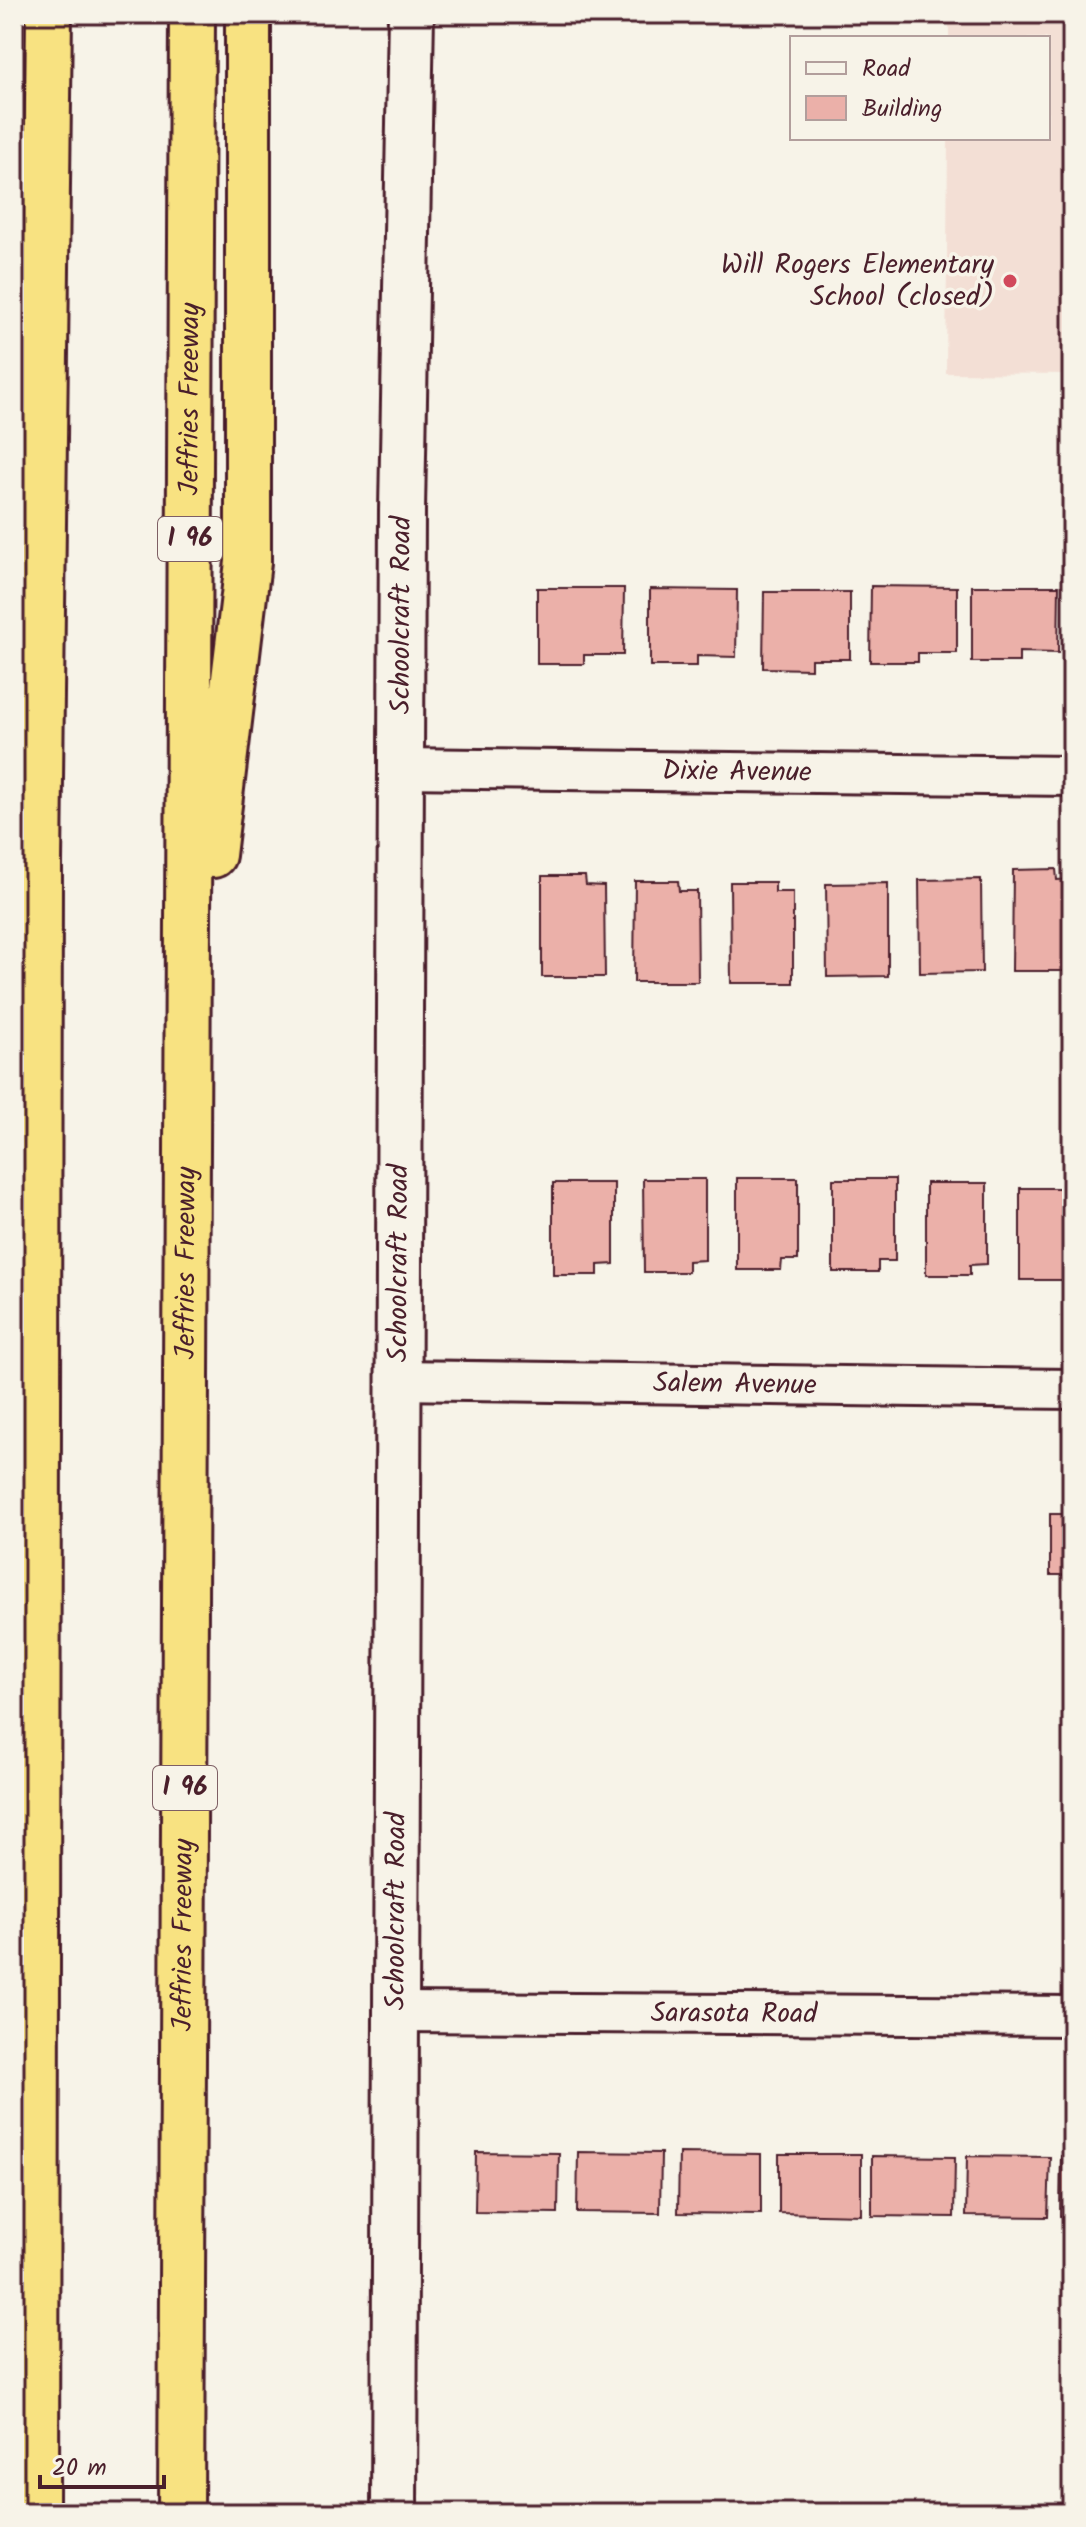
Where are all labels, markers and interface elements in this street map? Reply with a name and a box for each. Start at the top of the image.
legend [790,36,1050,140]
text: Road [862,50,911,89]
text: Building [862,90,942,129]
place label: Will Rogers Elementary School (closed) [721,243,995,320]
marker: Will Rogers Elementary School (closed) [1001,272,1019,290]
street label: Jeffries Freeway [167,302,213,496]
street label: Schoolcraft Road [379,515,424,714]
road number: I 96 [158,517,222,561]
street label: Dixie Avenue [662,749,812,795]
street label: Schoolcraft Road [376,1163,422,1362]
street label: Jeffries Freeway [164,1166,209,1360]
street label: Salem Avenue [653,1361,817,1408]
road number: I 96 [153,1766,217,1810]
street label: Schoolcraft Road [374,1811,419,2010]
street label: Jeffries Freeway [161,1838,206,2032]
street label: Sarasota Road [651,1991,818,2037]
scale bar [40,2439,164,2489]
text: 20 m [52,2449,107,2488]

